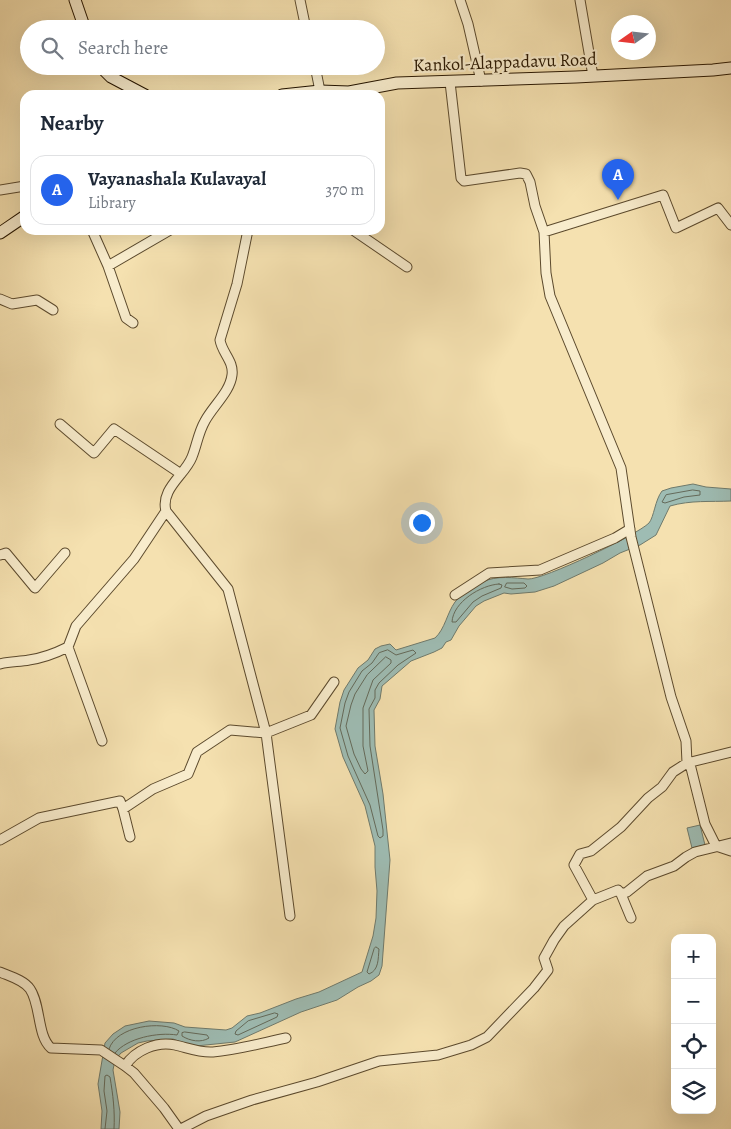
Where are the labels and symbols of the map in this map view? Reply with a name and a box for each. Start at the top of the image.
north arrow [611,15,656,60]
street label: Kankol-Alappadavu Road [413,47,598,77]
pin: A [602,159,634,200]
your location [409,510,435,536]

